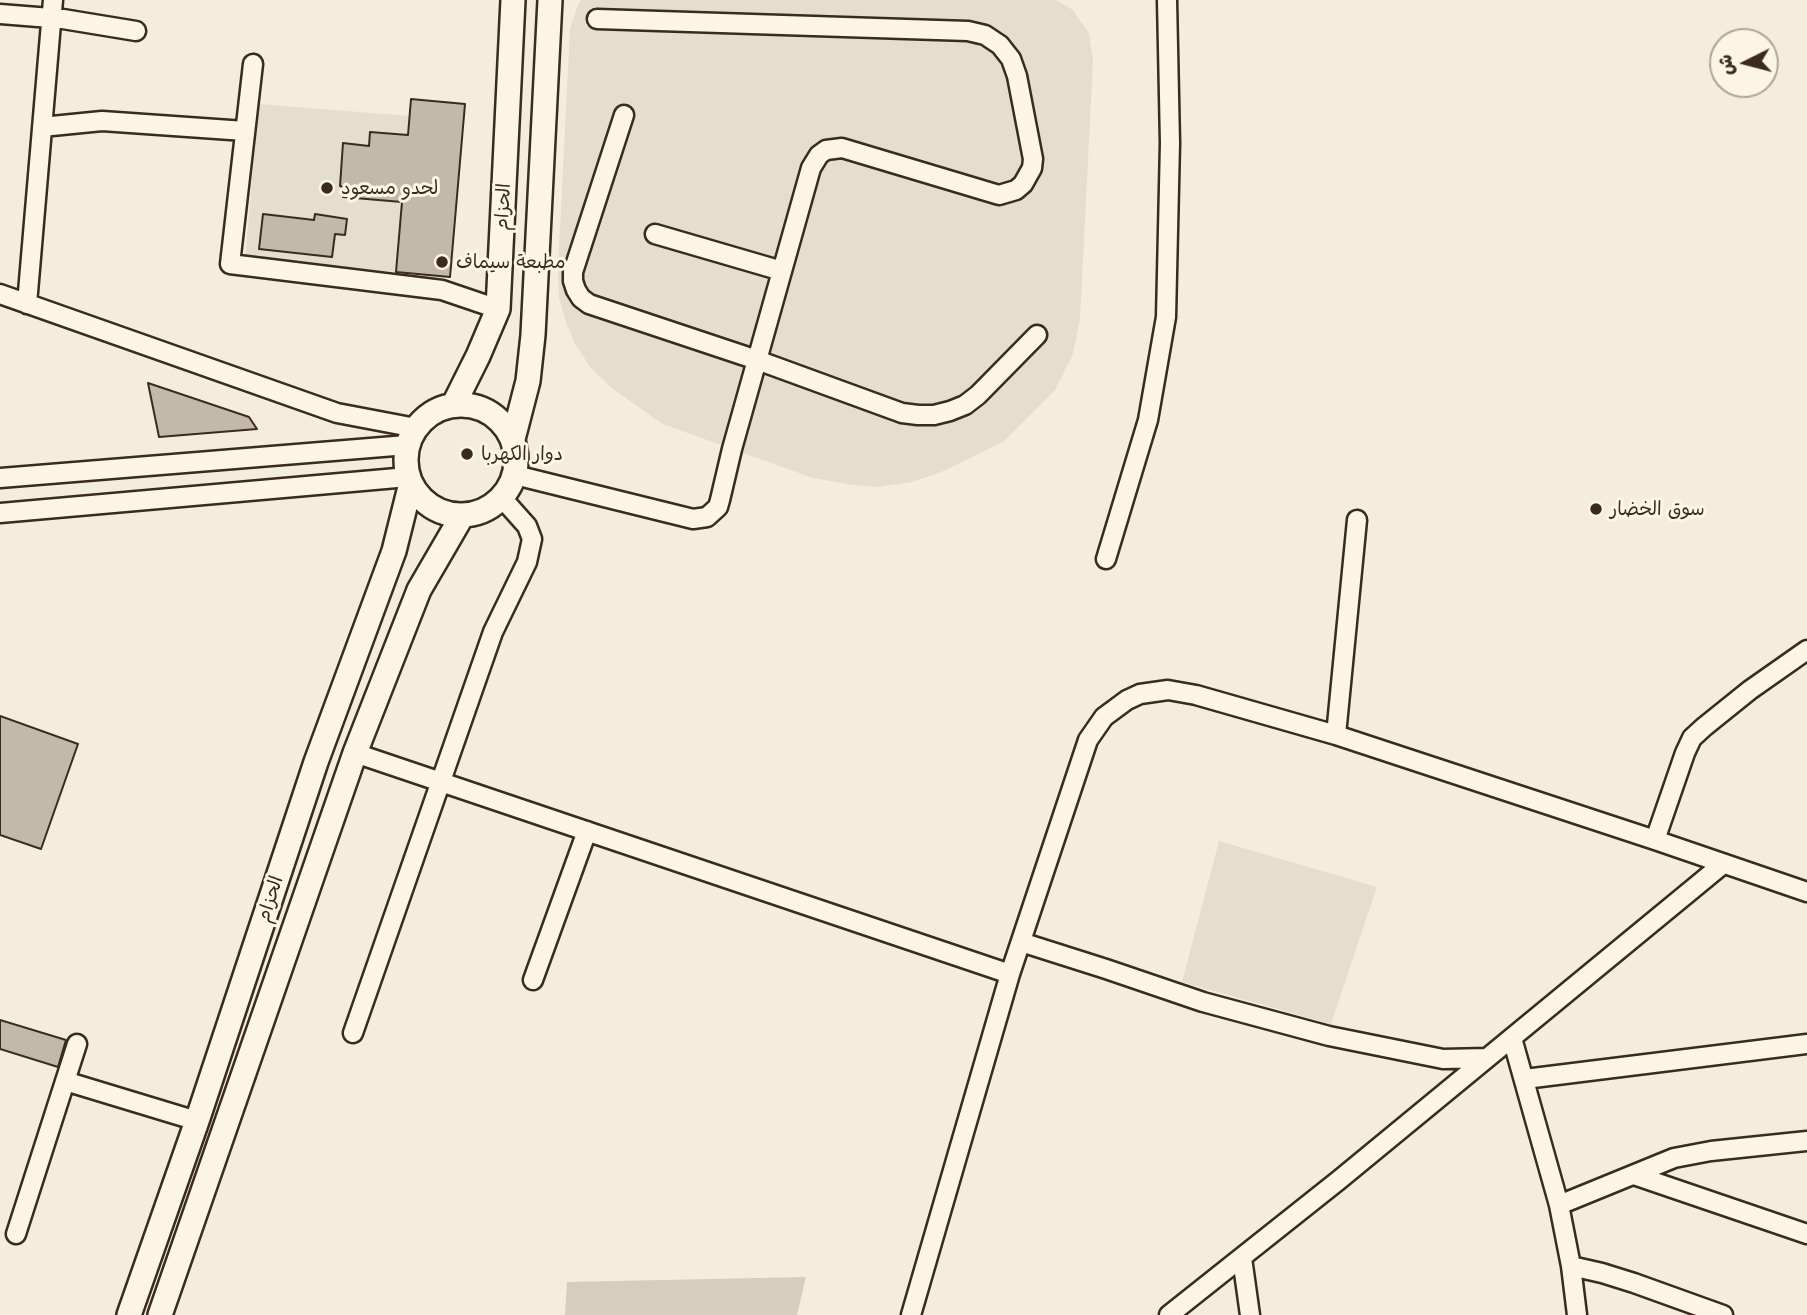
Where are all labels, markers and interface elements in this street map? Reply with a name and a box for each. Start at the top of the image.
north arrow [1709,28,1779,98]
text: ش [1711,53,1738,77]
place label: لحدو مسعود [341,177,438,199]
marker: لحدو مسعود [319,180,335,196]
street label: الحزام [490,183,516,231]
place label: مطبعة سيماف [456,251,565,273]
marker: مطبعة سيماف [434,254,450,270]
place label: دوار الكهربا [481,443,563,465]
marker: دوار الكهربا [459,446,475,462]
place label: سوق الخضار [1610,498,1705,520]
marker: سوق الخضار [1588,501,1604,517]
street label: الحزام [252,873,288,925]

